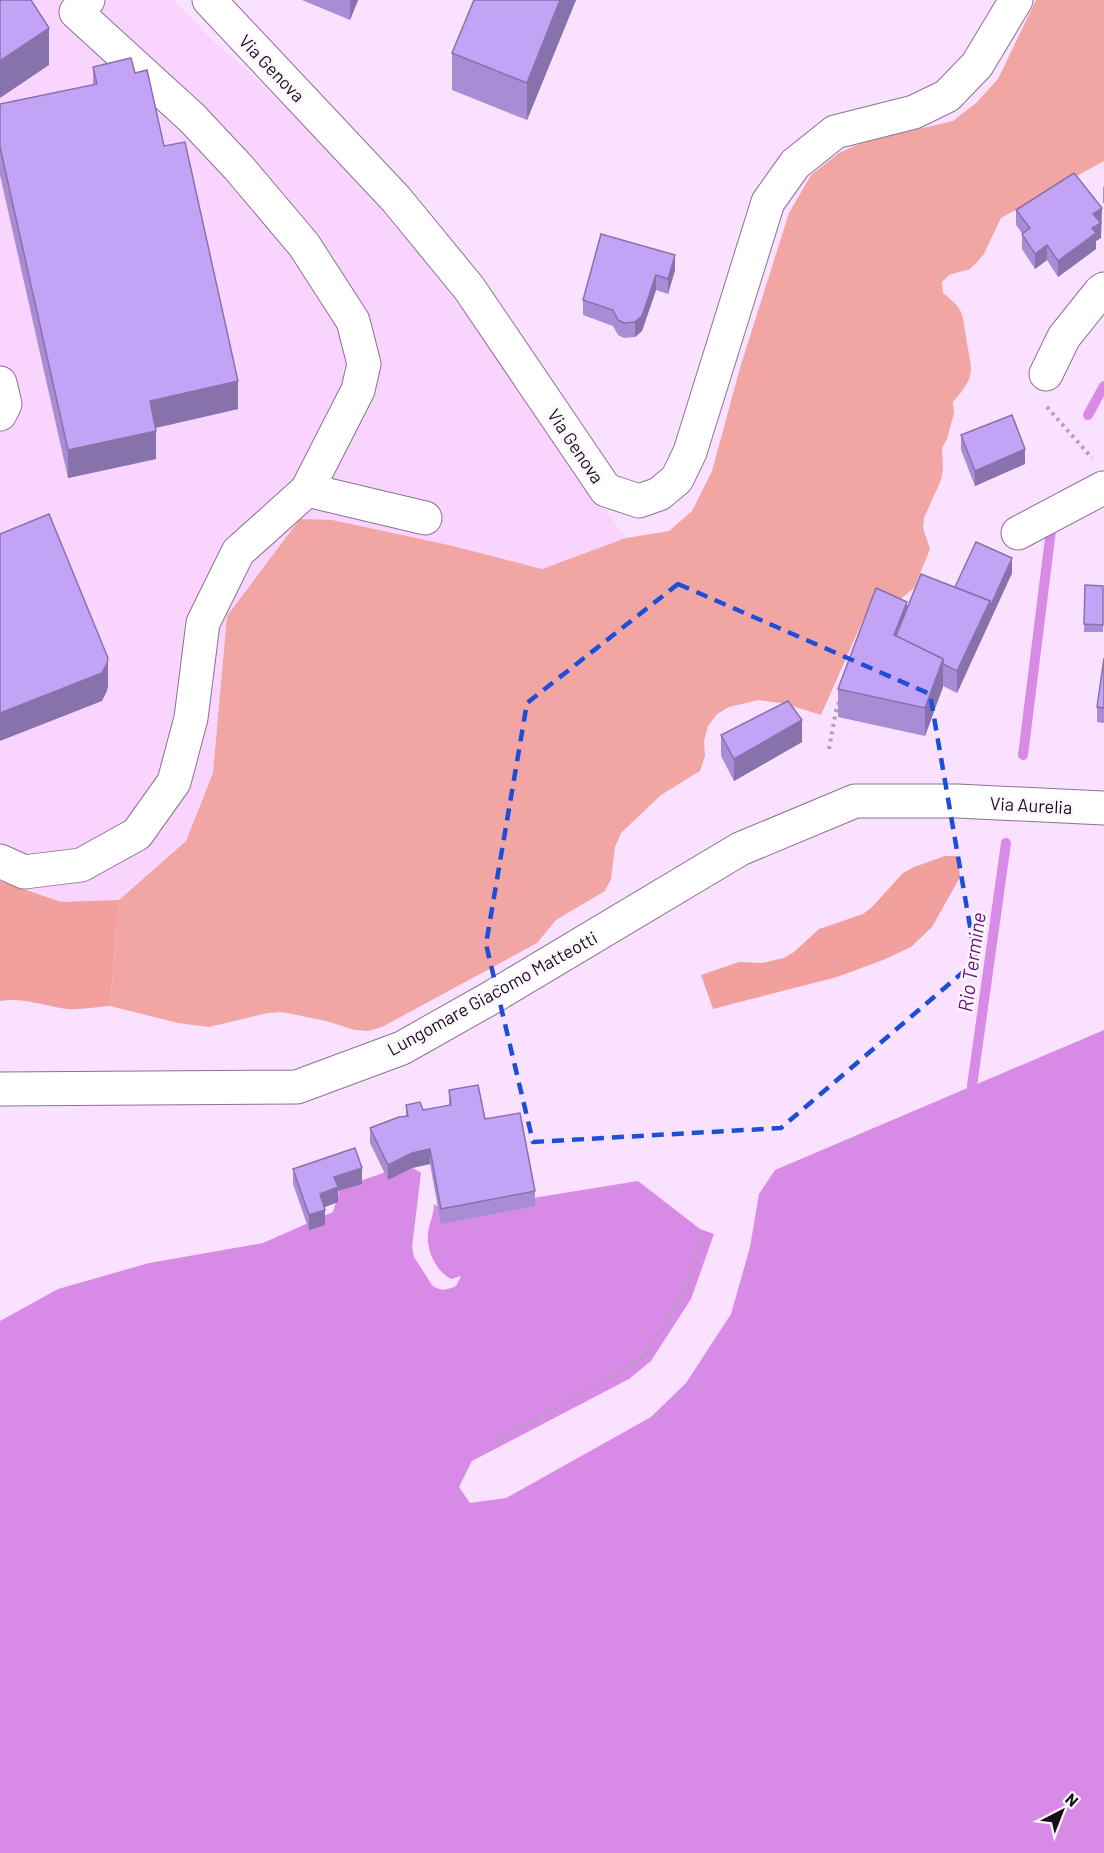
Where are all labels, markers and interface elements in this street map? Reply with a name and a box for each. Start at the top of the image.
street label: Via Genova [234,30,310,106]
street label: Via Genova [543,405,609,487]
street label: Via Aurelia [989,792,1073,818]
water label: Rio Termine [952,911,990,1013]
street label: Lungomare Giacomo Matteotti [383,926,601,1060]
north arrow [1032,1781,1092,1841]
text: N [1062,1789,1083,1810]

